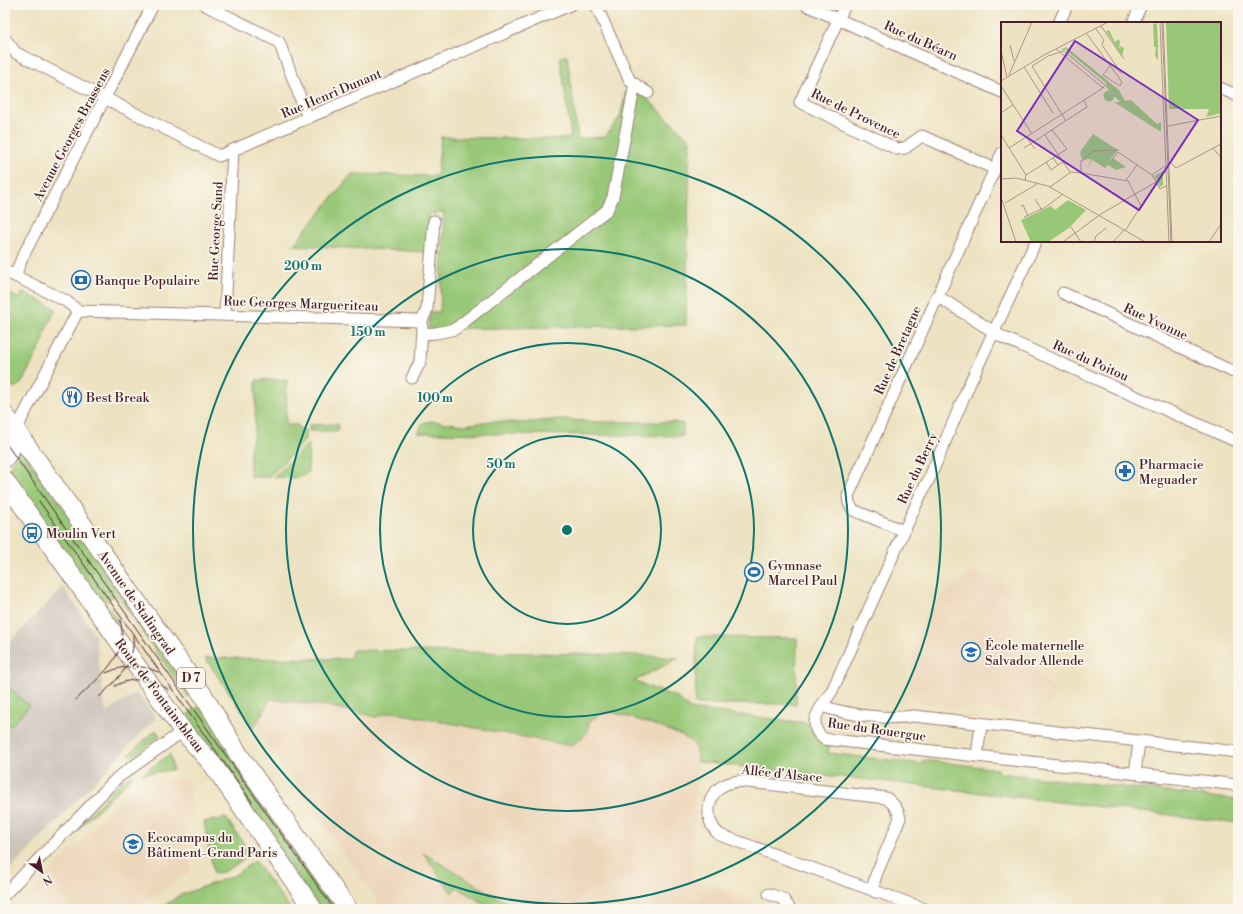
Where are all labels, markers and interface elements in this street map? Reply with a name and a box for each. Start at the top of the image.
street label: Rue du Béarn [881,18,960,64]
inset map [1001,22,1221,242]
street label: Avenue Georges Brassens [29,65,114,205]
street label: Rue Henri Dunant [279,65,384,122]
street label: Rue de Provence [808,85,903,143]
street label: Rue George Sand [205,180,227,281]
text: 200 m [284,259,322,274]
bank icon: Banque Populaire [70,269,92,291]
place label: Banque Populaire [94,273,201,289]
street label: Rue Georges Margueriteau [223,293,380,315]
street label: Rue Yvonne [1121,300,1191,344]
street label: Rue de Bretagne [871,303,925,397]
text: 150 m [351,325,385,340]
street label: Rue du Poitou [1050,337,1132,385]
restaurant icon: Best Break [61,386,83,408]
place label: Best Break [85,390,151,406]
text: 100 m [417,391,453,406]
street label: Rue du Berry [894,429,942,507]
text: 50 m [486,457,516,472]
place label: Pharmacie Meguader [1139,457,1204,488]
pharmacy icon: Pharmacie Meguader [1114,460,1136,482]
bus stop icon: Moulin Vert [21,522,43,544]
centre of rings [560,523,574,537]
place label: Moulin Vert [46,526,117,542]
street label: Avenue de Stalingrad [94,547,178,658]
place label: Gymnase Marcel Paul [768,558,837,589]
sports icon: Gymnase Marcel Paul [743,561,765,583]
street label: Route de Fontainebleau [111,636,208,756]
place label: École maternelle Salvador Allende [985,637,1085,669]
school or university icon: École maternelle Salvador Allende [960,641,982,663]
road number: D 7 [177,668,205,688]
street label: Rue du Rouergue [826,715,928,745]
street label: Allée d'Alsace [740,762,823,786]
place label: Ecocampus du Bâtiment-Grand Paris [146,830,278,861]
school or university icon: Ecocampus du Bâtiment-Grand Paris [122,833,144,855]
north arrow [22,852,62,892]
text: N [39,871,54,888]

